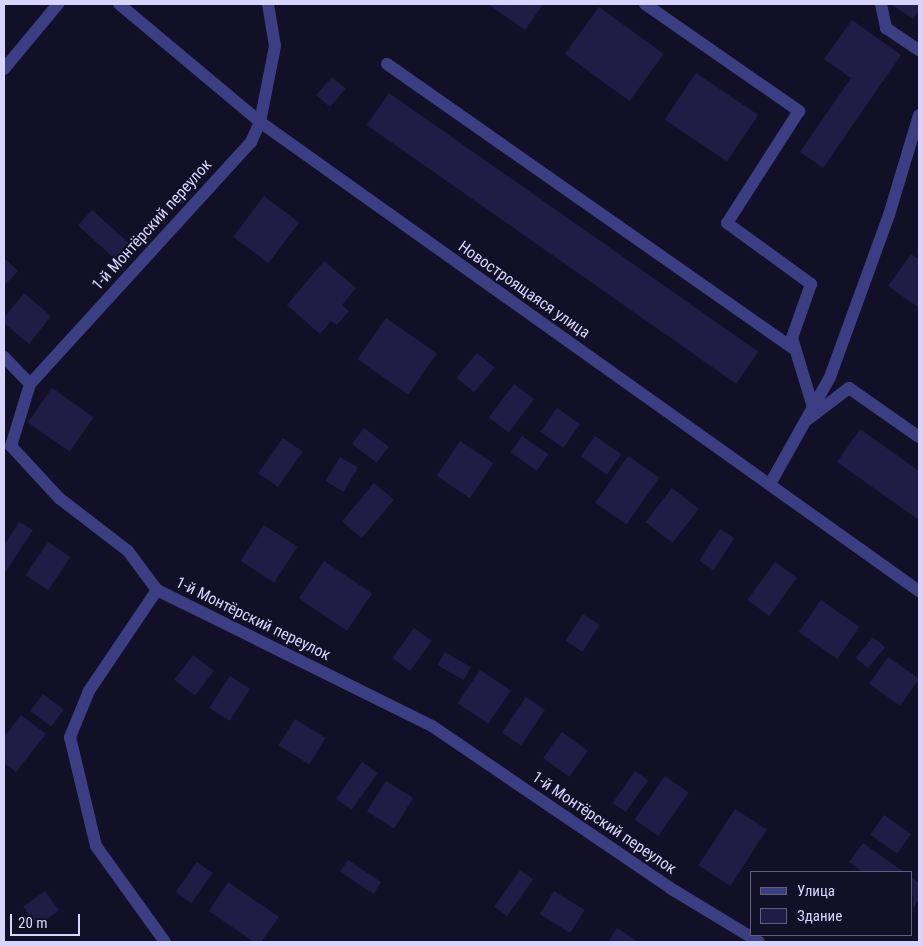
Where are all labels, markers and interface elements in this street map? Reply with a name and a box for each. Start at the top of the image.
street label: 1-й Монтёрский переулок [88,156,216,294]
street label: Новостроящаяся улица [454,237,594,343]
street label: 1-й Монтёрский переулок [173,573,333,665]
street label: 1-й Монтёрский переулок [528,768,680,878]
legend [750,871,913,936]
text: Улица [797,882,835,900]
scale bar [12,904,82,936]
text: Здание [797,907,842,925]
text: 20 m [18,914,48,932]

